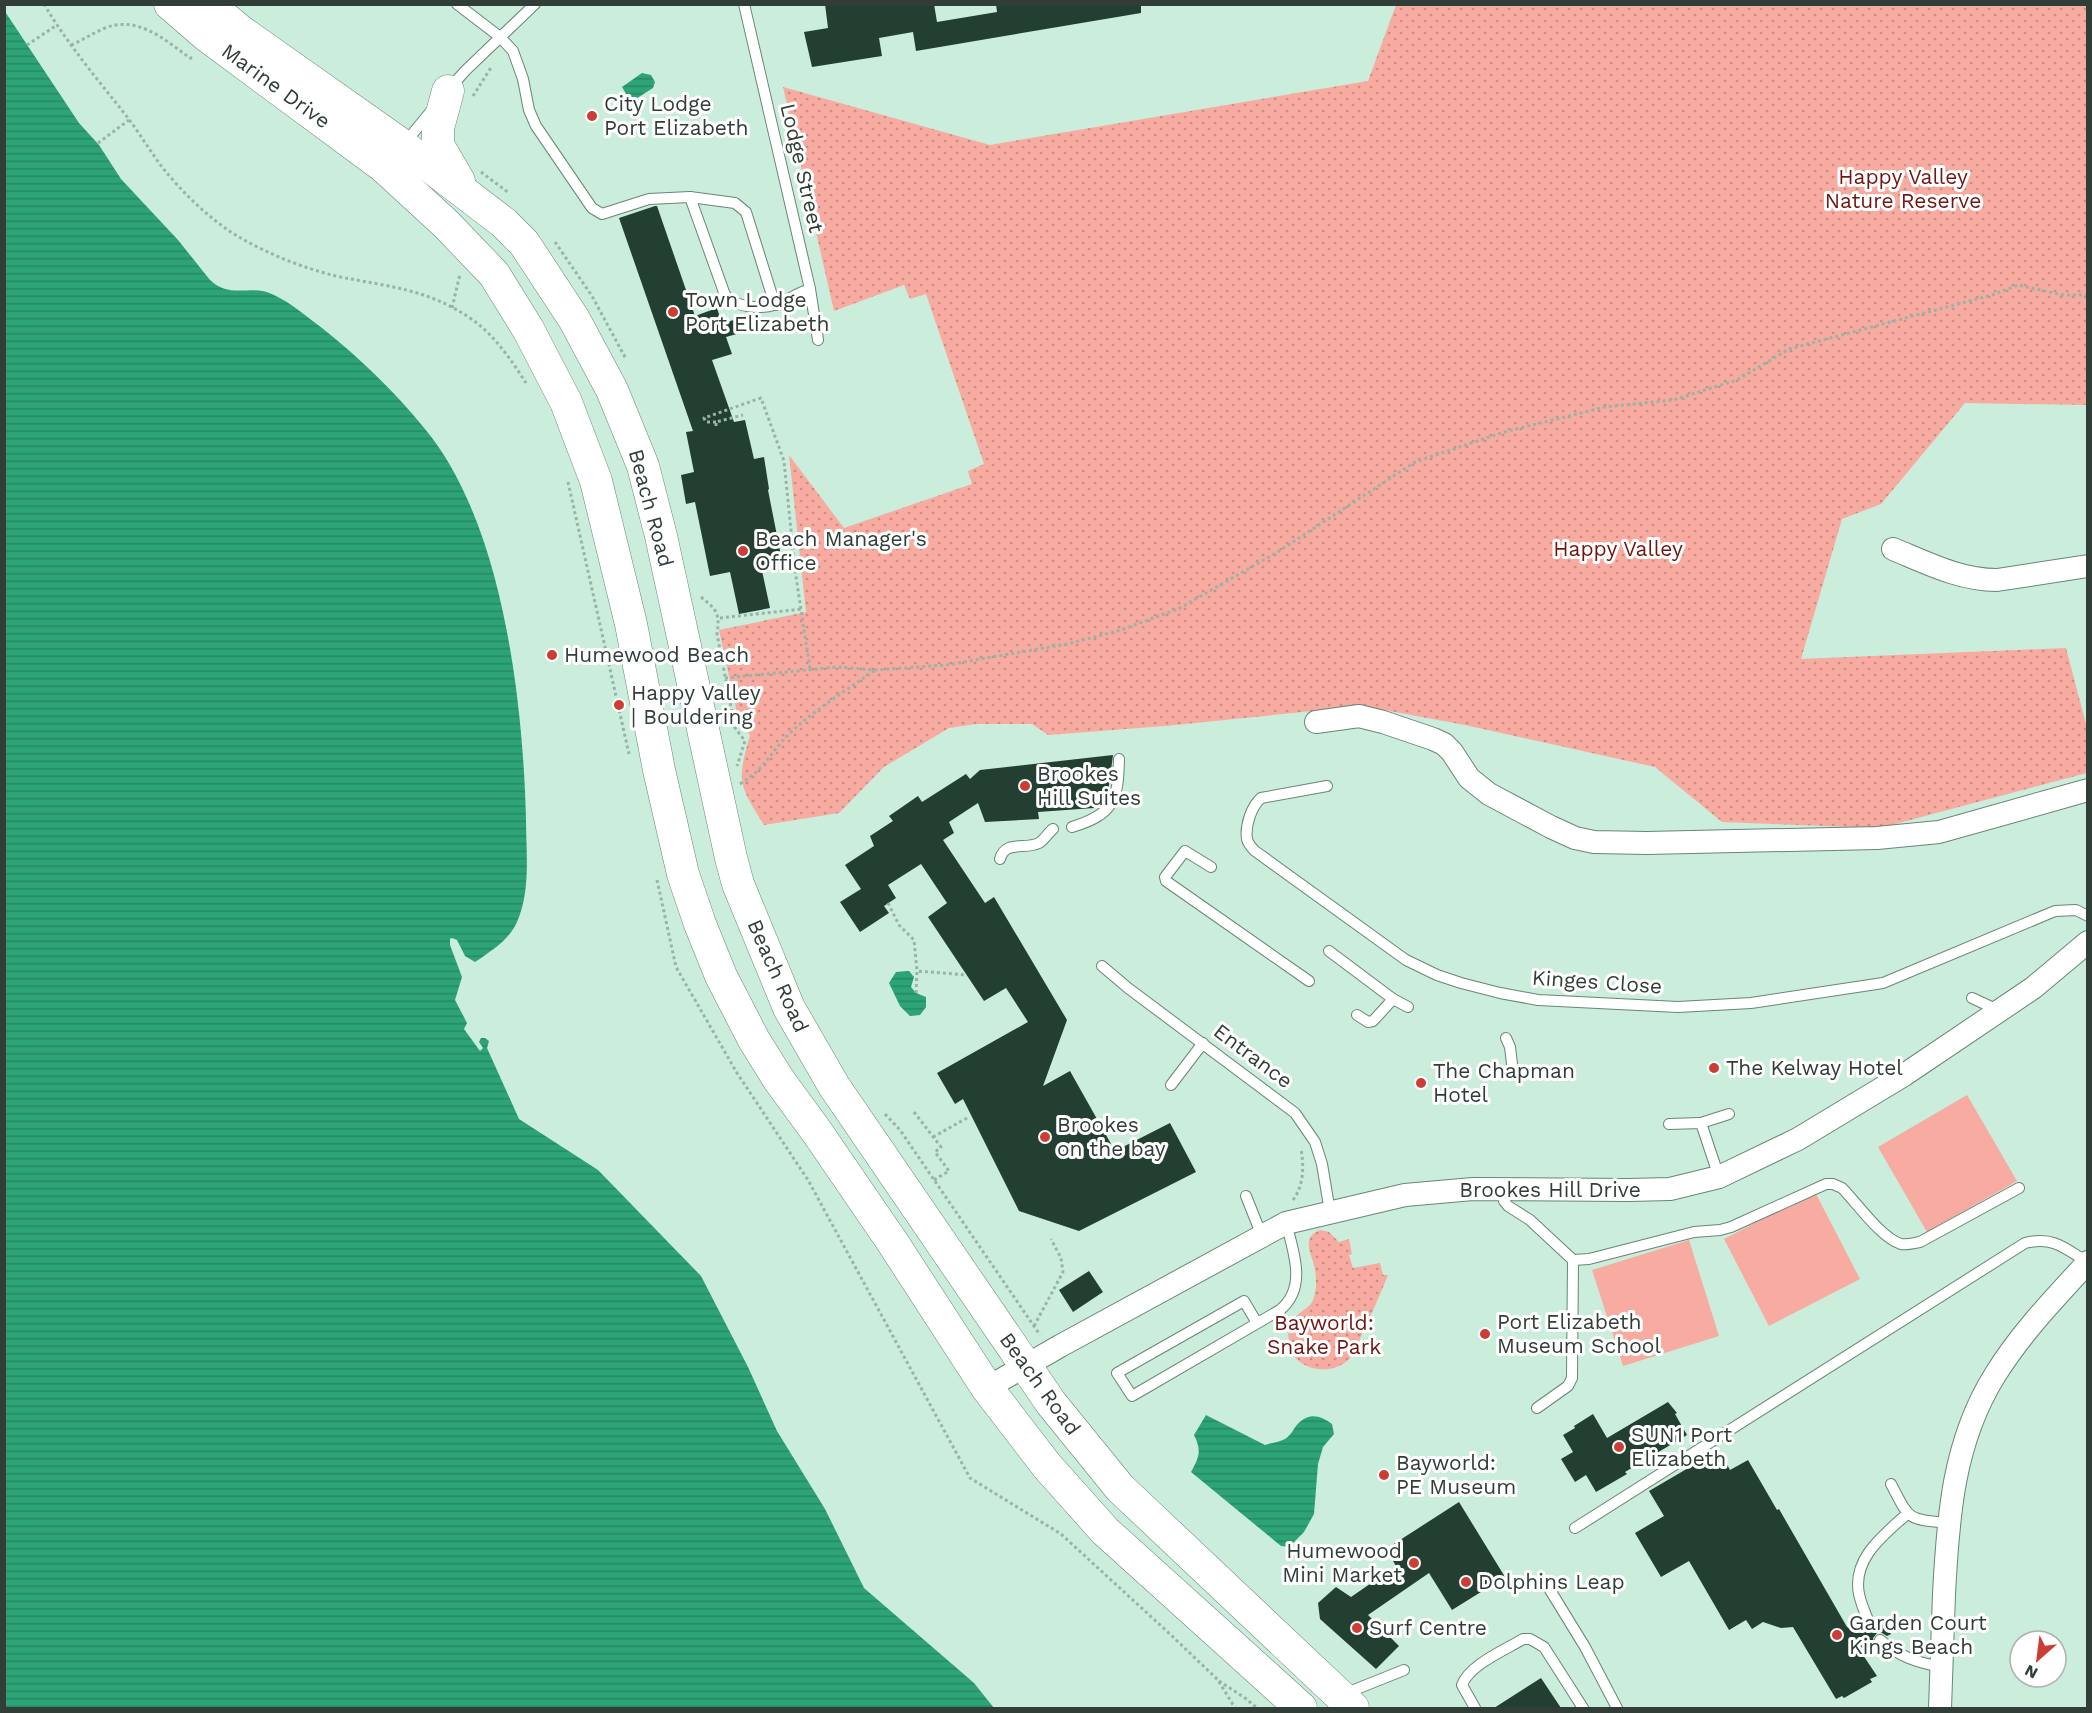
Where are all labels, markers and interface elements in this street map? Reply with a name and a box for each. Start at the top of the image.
street label: Marine Drive [217,38,336,133]
place label: City Lodge Port Elizabeth [604,91,748,140]
street label: Lodge Street [775,101,830,235]
marker: City Lodge Port Elizabeth [585,109,599,123]
park label: Happy Valley Nature Reserve [1825,164,1981,213]
place label: Town Lodge Port Elizabeth [685,287,829,336]
marker: Town Lodge Port Elizabeth [666,305,680,319]
street label: Beach Road [624,446,679,569]
place label: Beach Manager's Office [755,526,927,575]
park label: Happy Valley [1553,536,1683,561]
marker: Beach Manager's Office [736,544,750,558]
place label: Humewood Beach [564,642,749,667]
marker: Humewood Beach [545,648,559,662]
place label: Happy Valley | Bouldering [631,680,761,729]
marker: Happy Valley | Bouldering [612,698,626,712]
place label: Brookes Hill Suites [1037,761,1141,810]
marker: Brookes Hill Suites [1018,779,1032,793]
street label: Beach Road [742,915,814,1036]
street label: Kinges Close [1531,964,1663,999]
street label: Entrance [1209,1018,1298,1093]
place label: The Kelway Hotel [1726,1055,1903,1080]
place label: The Chapman Hotel [1433,1058,1575,1107]
marker: The Kelway Hotel [1707,1061,1721,1075]
marker: The Chapman Hotel [1414,1076,1428,1090]
place label: Brookes on the bay [1057,1112,1166,1161]
marker: Brookes on the bay [1038,1130,1052,1144]
street label: Brookes Hill Drive [1459,1177,1641,1202]
place label: Port Elizabeth Museum School [1497,1309,1661,1358]
park label: Bayworld: Snake Park [1267,1310,1381,1359]
street label: Beach Road [995,1327,1086,1440]
marker: Port Elizabeth Museum School [1478,1327,1492,1341]
place label: SUN1 Port Elizabeth [1631,1422,1732,1471]
marker: SUN1 Port Elizabeth [1612,1440,1626,1454]
place label: Bayworld: PE Museum [1396,1450,1516,1499]
marker: Bayworld: PE Museum [1377,1468,1391,1482]
place label: Humewood Mini Market [1282,1538,1402,1587]
marker: Humewood Mini Market [1407,1556,1421,1570]
place label: Dolphins Leap [1478,1569,1625,1594]
marker: Dolphins Leap [1459,1575,1473,1589]
place label: Garden Court Kings Beach [1849,1610,1987,1659]
place label: Surf Centre [1369,1615,1487,1640]
marker: Surf Centre [1350,1621,1364,1635]
marker: Garden Court Kings Beach [1830,1628,1844,1642]
north arrow [2008,1629,2068,1689]
text: N [2021,1661,2041,1683]

